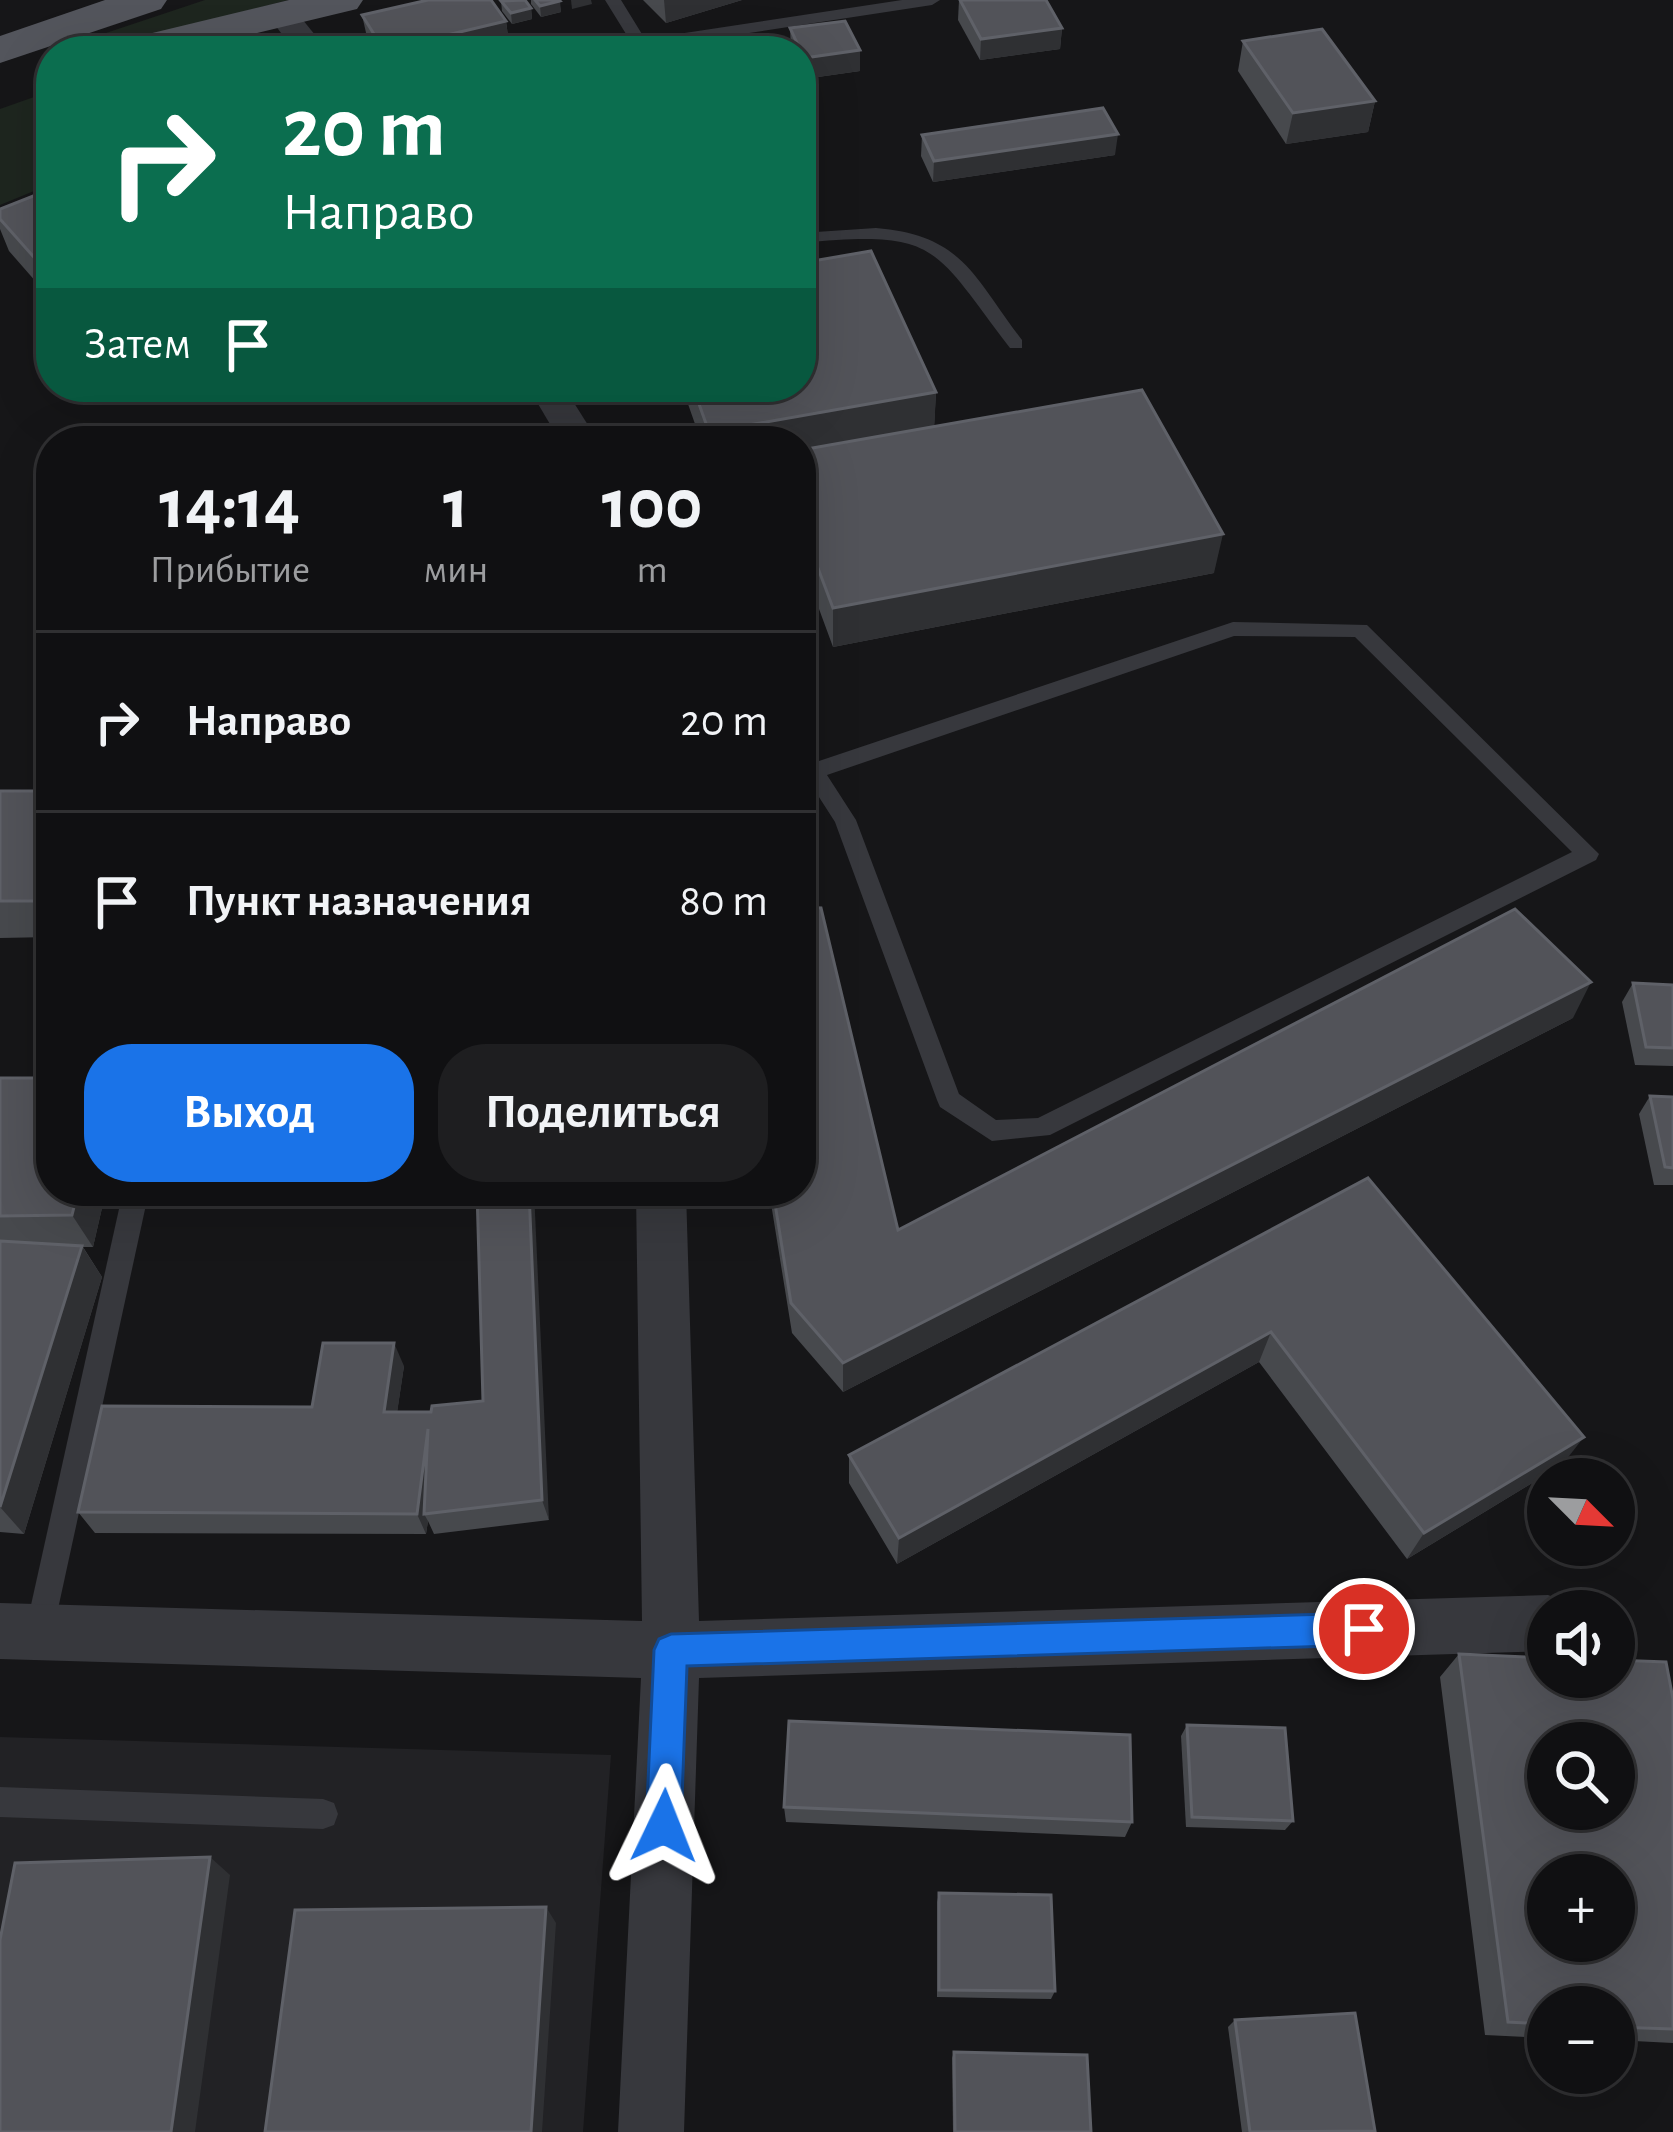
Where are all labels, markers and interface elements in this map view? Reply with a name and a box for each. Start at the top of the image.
icon: right [84,84,240,240]
text: 20 m [282,88,446,172]
text: Направо [282,186,474,240]
icon: arrive [215,312,281,378]
text: Затем [84,322,191,367]
text: 14:14 [159,469,300,541]
text: 1 [443,469,469,541]
text: 100 [602,469,703,541]
text: Прибытие [149,551,310,590]
text: мин [423,551,488,590]
text: m [637,551,668,590]
icon: right [84,689,150,755]
text: Направо [186,699,351,744]
text: 20 m [680,699,768,744]
icon: arrive [84,869,150,935]
text: Пункт назначения [186,879,532,924]
text: 80 m [679,879,768,924]
button: Выход [84,1044,414,1182]
button: Поделиться [438,1044,768,1182]
north arrow [1527,1458,1635,1566]
map controls [1527,1458,1635,2094]
pin [1313,1578,1415,1680]
button: sound [1527,1590,1635,1698]
icon: arrive [1331,1596,1397,1662]
button: search [1527,1722,1635,1830]
position arrow [601,1763,727,1889]
button: + [1527,1854,1635,1962]
button: − [1527,1986,1635,2094]

